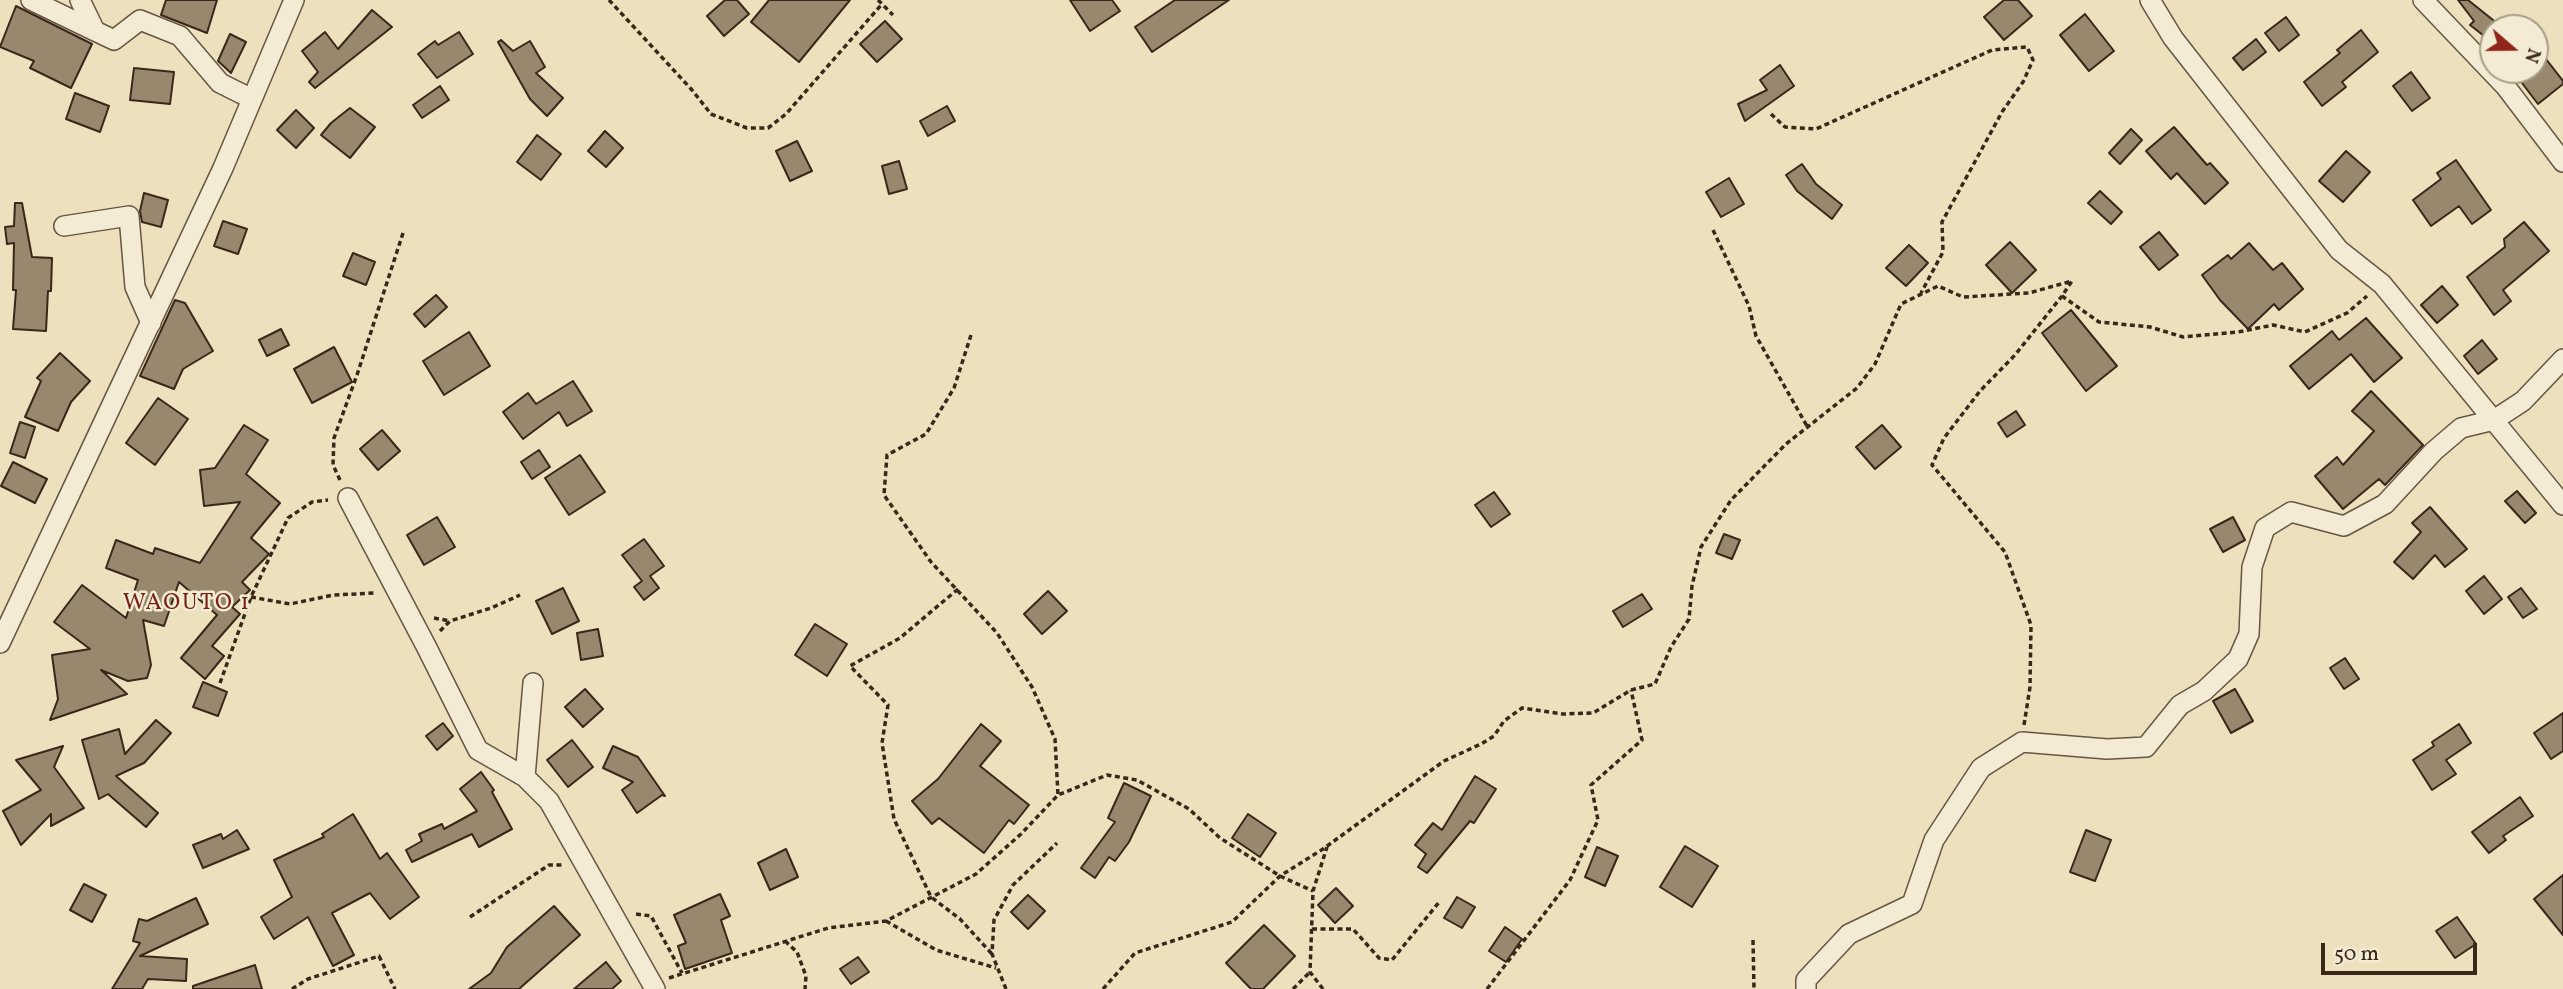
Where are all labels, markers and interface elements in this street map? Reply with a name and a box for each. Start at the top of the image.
north arrow [2479,14,2549,84]
text: N [2517,45,2546,66]
district label: WAOUTO 1 [124,591,250,619]
scale bar [2325,930,2481,974]
text: 50 m [2334,940,2379,969]

